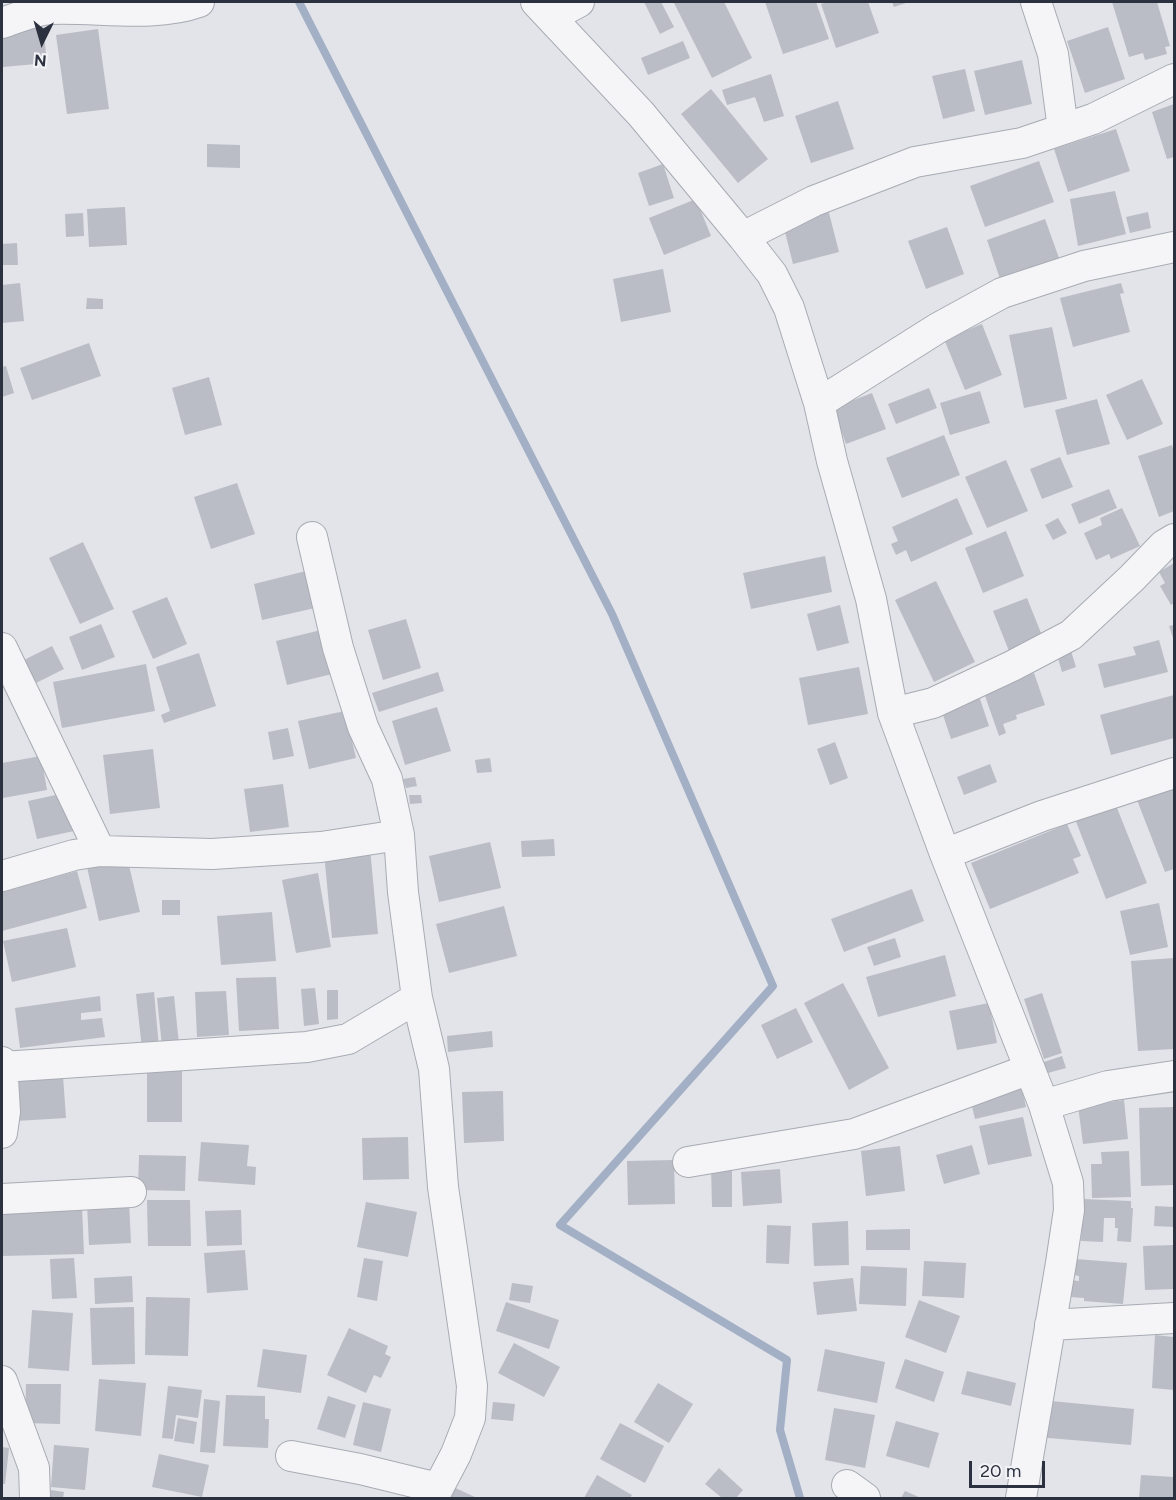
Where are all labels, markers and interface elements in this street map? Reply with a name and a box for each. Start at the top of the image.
north arrow [12,12,72,72]
text: N [33,50,47,70]
scale bar [972,1449,1048,1487]
text: 20 m [980,1460,1021,1482]

